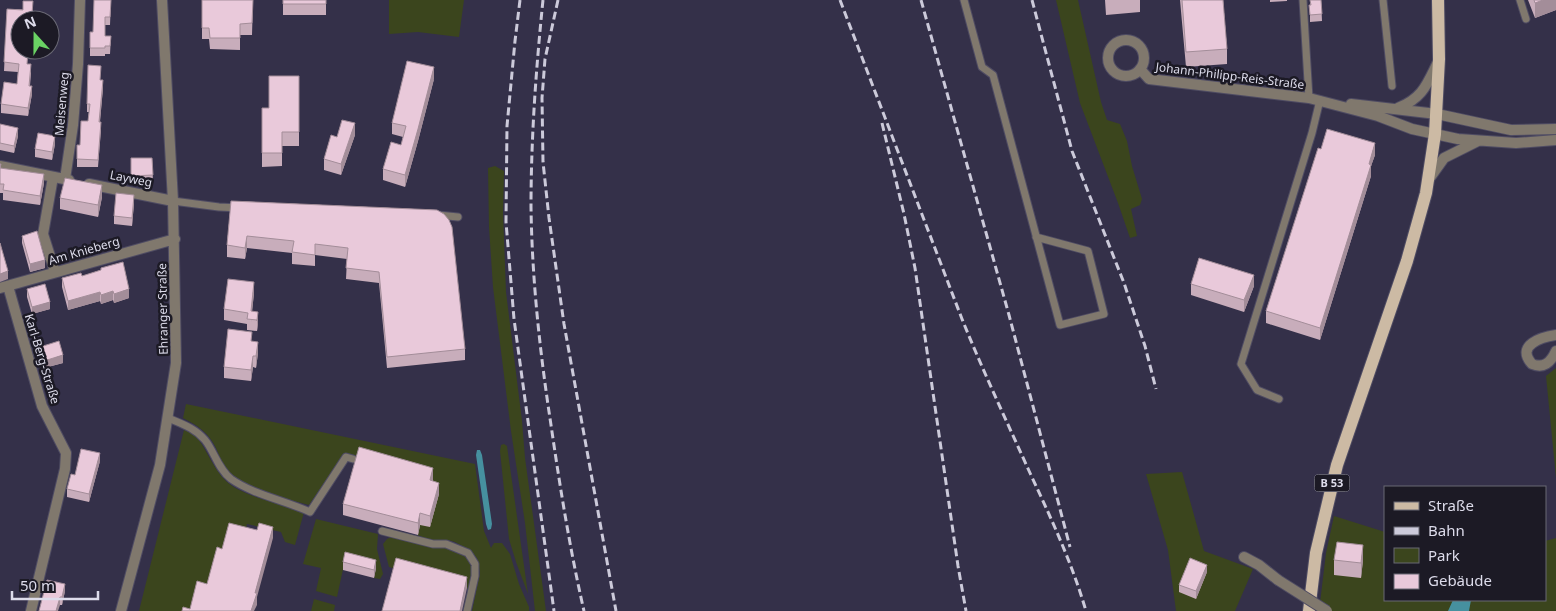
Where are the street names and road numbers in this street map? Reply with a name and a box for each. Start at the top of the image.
street label: Johann-Philipp-Reis-Straße [1154,58,1306,93]
street label: Meisenweg [50,71,73,137]
street label: Layweg [108,166,154,191]
street label: Am Knieberg [46,232,121,269]
street label: Ehranger Straße [153,263,172,355]
street label: Karl-Berg-Straße [21,312,64,406]
road number: B 53 [1314,474,1350,492]

